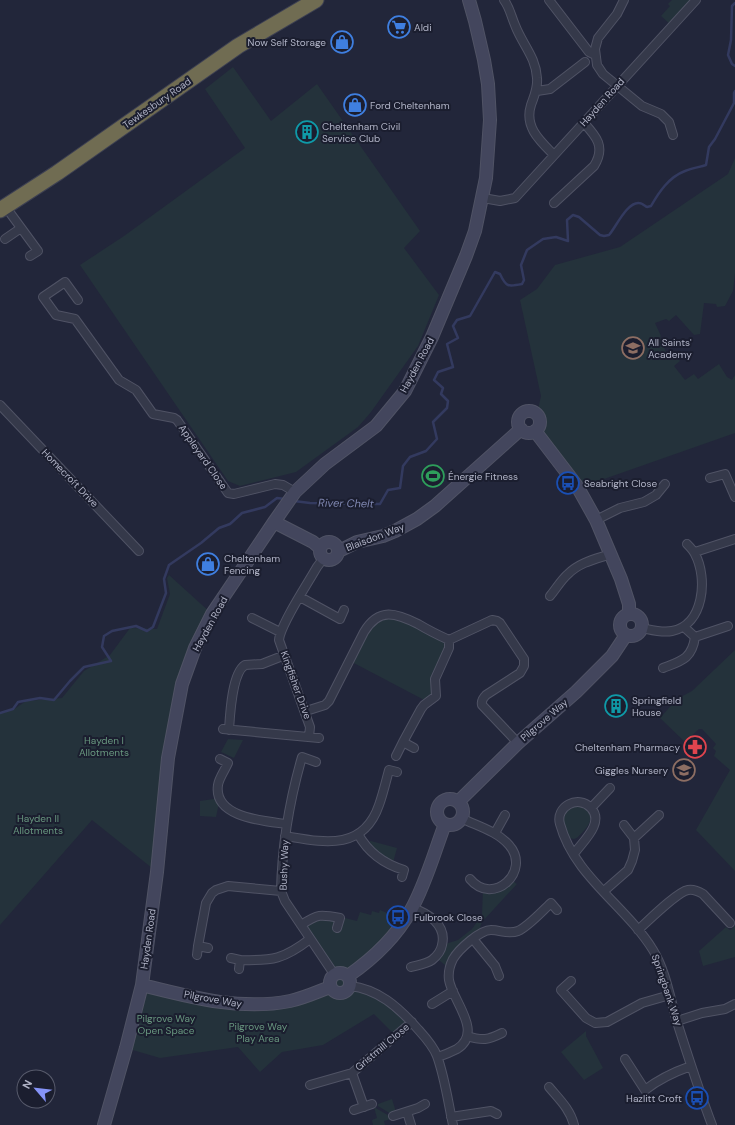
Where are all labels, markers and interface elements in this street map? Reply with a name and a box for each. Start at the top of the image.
supermarket icon: Aldi [386,14,412,40]
place label: Aldi [414,21,432,34]
shop icon: Now Self Storage [329,29,355,55]
place label: Now Self Storage [248,36,326,49]
street label: Tewkesbury Road [120,75,194,131]
street label: Hayden Road [577,75,627,129]
shop icon: Ford Cheltenham [342,92,368,118]
place label: Ford Cheltenham [370,99,450,112]
building icon: Cheltenham Civil Service Club [294,119,320,145]
place label: Cheltenham Civil Service Club [322,120,400,145]
street label: Hayden Road [397,335,437,395]
school or university icon: All Saints' Academy [620,335,646,361]
place label: All Saints' Academy [648,336,692,361]
street label: Appleyard Close [176,422,230,492]
street label: Homecroft Drive [39,446,101,510]
sports icon: Énergie Fitness [420,463,446,489]
place label: Énergie Fitness [448,470,518,483]
bus stop icon: Seabright Close [555,470,581,496]
place label: Seabright Close [584,477,658,490]
water label: River Chelt [318,496,375,510]
street label: Blaisdon Way [344,520,407,554]
shop icon: Cheltenham Fencing [195,551,221,577]
place label: Cheltenham Fencing [224,552,280,577]
street label: Hayden Road [190,594,230,654]
street label: Kingfisher Drive [278,649,314,721]
building icon: Springfield House [603,693,629,719]
place label: Springfield House [632,694,681,719]
street label: Pilgrove Way [518,696,571,744]
park label: Hayden I Allotments [79,734,129,759]
pharmacy icon: Cheltenham Pharmacy [682,734,708,760]
place label: Cheltenham Pharmacy [575,741,680,754]
school or university icon: Giggles Nursery [671,757,697,783]
place label: Giggles Nursery [595,764,668,777]
park label: Hayden II Allotments [13,812,63,837]
street label: Bushy Way [277,839,291,891]
bus stop icon: Fulbrook Close [385,904,411,930]
street label: Hayden Road [137,908,159,970]
place label: Fulbrook Close [414,911,483,924]
street label: Springbank Way [649,953,685,1028]
street label: Pilgrove Way [183,988,243,1011]
park label: Pilgrove Way Open Space [137,1012,196,1037]
park label: Pilgrove Way Play Area [229,1020,288,1045]
street label: Gristmill Close [352,1020,412,1073]
north arrow [16,1069,56,1109]
text: N [19,1077,35,1091]
bus stop icon: Hazlitt Croft [684,1085,710,1111]
place label: Hazlitt Croft [626,1092,682,1105]

